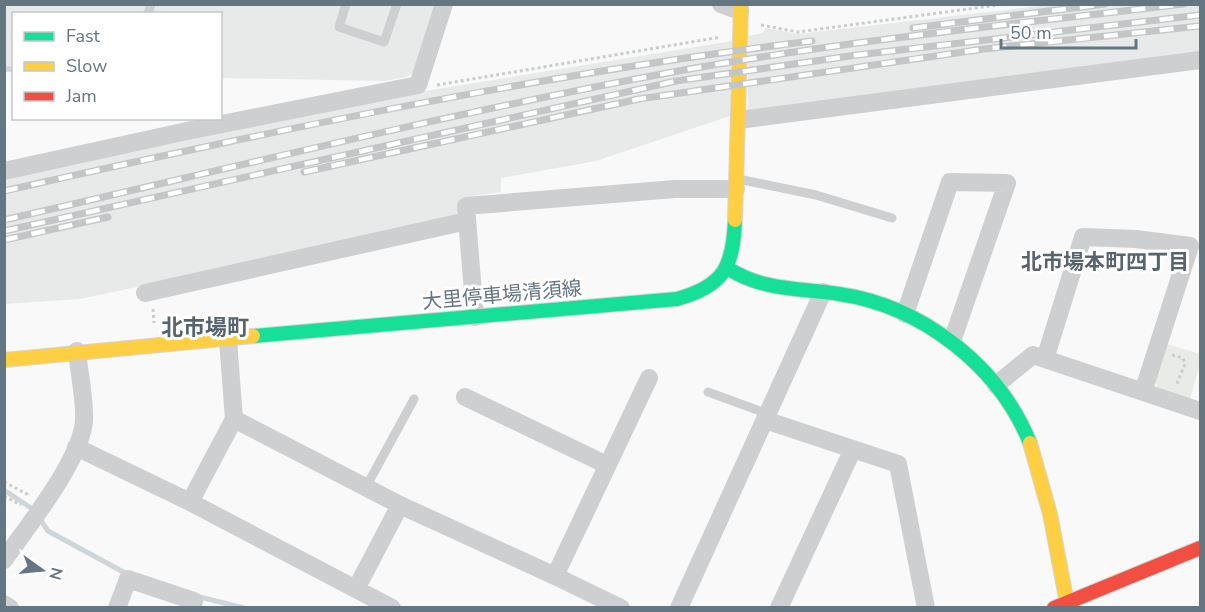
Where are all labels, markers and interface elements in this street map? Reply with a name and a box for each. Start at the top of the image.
legend [12,12,222,120]
scale bar [1001,12,1136,50]
text: 50 m [1010,21,1052,45]
text: Fast [66,24,101,48]
text: Slow [66,54,107,78]
text: Jam [65,84,97,108]
district label: 北市場本町四丁目 [1021,248,1189,276]
street label: 大里停車場清須線 [421,275,583,315]
district label: 北市場町 [161,313,249,343]
north arrow [12,540,72,600]
text: N [43,565,68,582]

